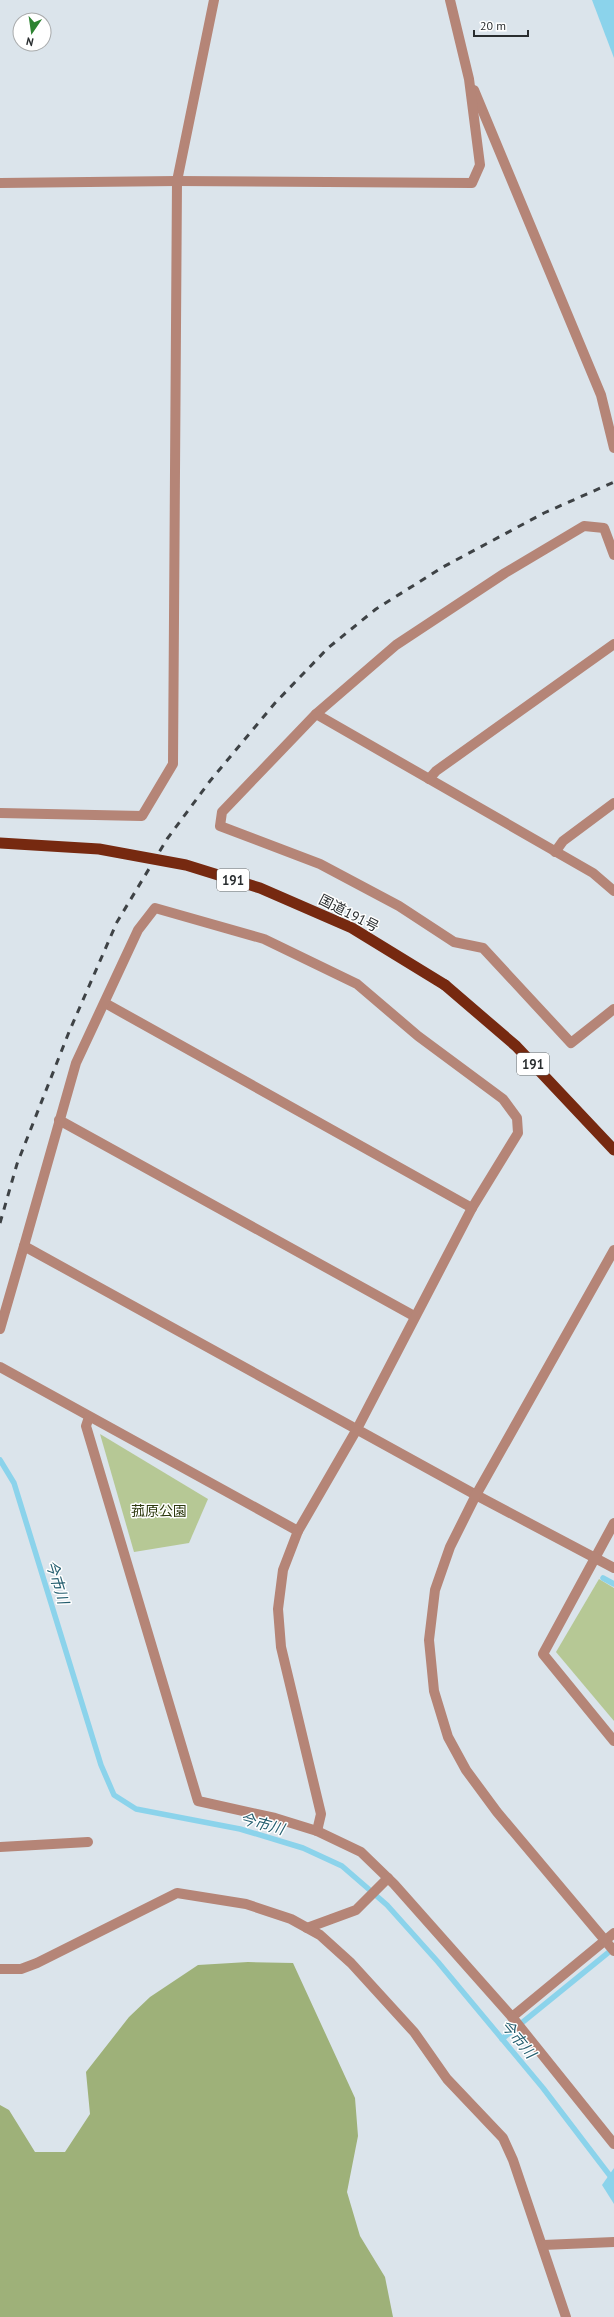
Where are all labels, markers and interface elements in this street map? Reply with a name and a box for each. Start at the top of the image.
north arrow [12,12,52,52]
scale bar [474,12,528,38]
text: 20 m [480,18,506,33]
text: N [25,34,35,49]
road number: 191 [217,869,249,891]
street label: 国道191号 [316,890,382,936]
road number: 191 [517,1053,549,1075]
park label: 菰原公園 [131,1502,187,1520]
water label: 今市川 [42,1558,74,1608]
water label: 今市川 [238,1809,288,1839]
water label: 今市川 [497,2015,541,2064]

